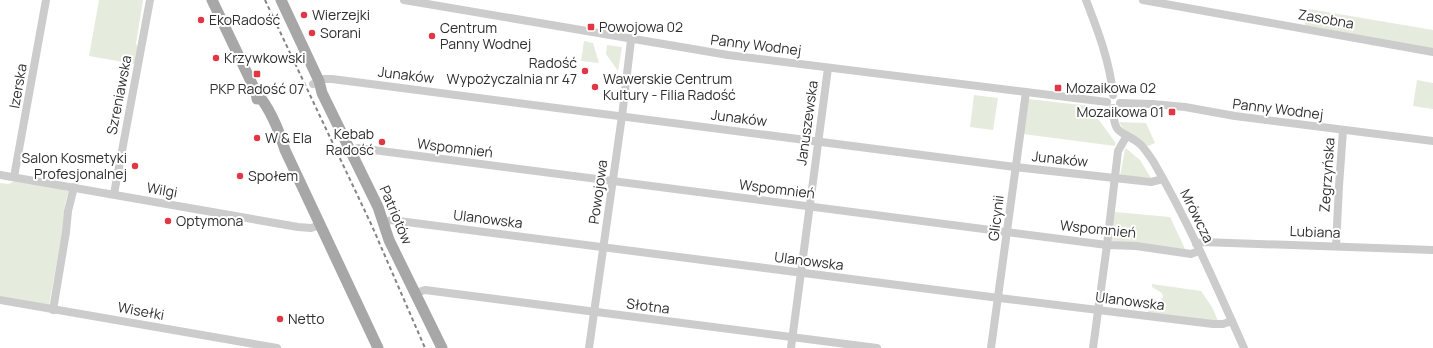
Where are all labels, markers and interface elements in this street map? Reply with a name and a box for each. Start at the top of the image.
street label: Zasobna [1297,4,1356,33]
place label: Wierzejki [312,5,370,24]
place label: EkoRadość [209,10,281,29]
marker: Wierzejki [299,10,309,20]
marker: EkoRadość [196,15,206,25]
place label: Powojowa 02 [599,17,683,36]
place label: Centrum Panny Wodnej [440,18,531,53]
marker: Powojowa 02 [586,22,596,32]
place label: Sorani [320,23,361,42]
marker: Sorani [307,28,317,38]
street label: Panny Wodnej [710,30,803,59]
marker: Centrum Panny Wodnej [427,31,437,41]
place label: Krzywkowski [224,48,306,67]
marker: Krzywkowski [211,53,221,63]
place label: Radość Wypożyczalnia nr 47 [447,53,577,88]
street label: Szreniawska [101,54,136,136]
street label: Izerska [4,62,31,110]
street label: Junaków [377,62,435,87]
marker: Radość Wypożyczalnia nr 47 [580,66,590,76]
marker: PKP Radość 07 [252,69,262,79]
place label: Wawerskie Centrum Kultury - Filia Radość [603,69,736,104]
place label: Mozaikowa 02 [1066,78,1156,97]
place label: PKP Radość 07 [210,79,304,98]
street label: Januszewska [791,79,822,167]
marker: Wawerskie Centrum Kultury - Filia Radość [590,82,600,92]
marker: Mozaikowa 02 [1053,83,1063,93]
street label: Panny Wodnej [1232,94,1325,123]
place label: Mozaikowa 01 [1076,102,1164,121]
street label: Junaków [710,105,768,130]
marker: Mozaikowa 01 [1167,107,1177,117]
place label: Kebab Radość [326,124,374,159]
place label: W & Ela [265,128,312,147]
marker: W & Ela [252,133,262,143]
street label: Wspomnień [416,133,494,162]
marker: Kebab Radość [377,137,387,147]
street label: Zegrzyńska [1314,137,1339,213]
street label: Junaków [1031,146,1089,171]
place label: Salon Kosmetyki Profesjonalnej [22,148,127,183]
street label: Powojowa [584,159,611,225]
marker: Salon Kosmetyki Profesjonalnej [130,161,140,171]
place label: Społem [248,166,298,185]
marker: Społem [235,171,245,181]
street label: Wspomnień [738,174,816,203]
street label: Wilgi [145,177,179,202]
street label: Patriotów [376,182,417,247]
street label: Mrówcza [1176,186,1219,246]
street label: Glicynii [983,194,1008,242]
street label: Ulanowska [452,205,524,232]
place label: Optymona [176,211,243,230]
street label: Wspomnień [1059,215,1137,242]
marker: Optymona [163,216,173,226]
street label: Lubiana [1289,221,1341,242]
street label: Ulanowska [773,247,845,274]
street label: Ulanowska [1094,287,1166,314]
street label: Słotna [625,293,671,318]
street label: Wisełki [116,297,166,324]
place label: Netto [288,309,324,328]
marker: Netto [275,314,285,324]

